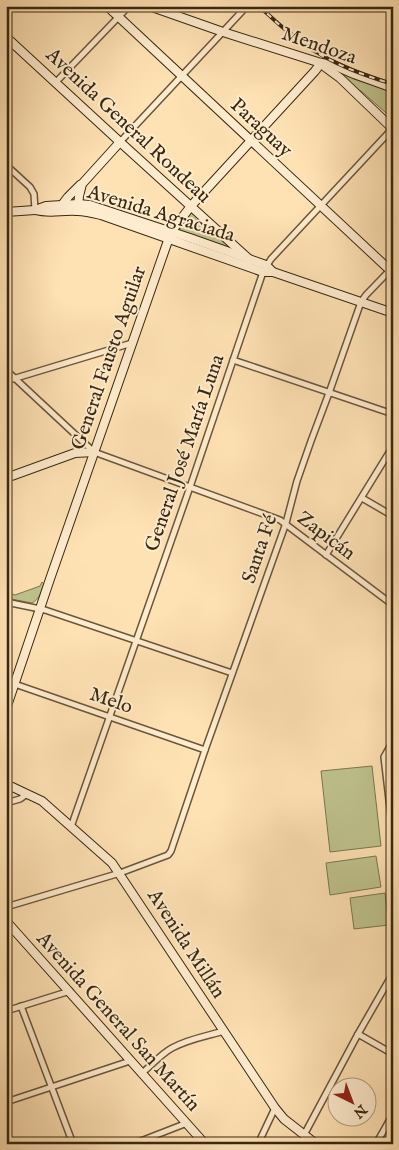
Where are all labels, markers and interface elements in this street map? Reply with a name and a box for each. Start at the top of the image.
street label: Mendoza [278,22,360,71]
street label: Avenida General Rondeau [39,42,216,209]
street label: Paraguay [225,93,297,163]
street label: Avenida Agraciada [83,179,238,248]
street label: General Fausto Aguilar [66,262,152,453]
street label: General José María Luna [140,351,231,555]
street label: Zapicán [292,506,360,566]
street label: Santa Fé [237,511,283,587]
street label: Melo [86,682,136,720]
street label: Avenida Millán [141,884,231,1004]
street label: Avenida General San Martín [30,926,205,1117]
north arrow [326,1078,376,1128]
text: N [350,1100,371,1122]

